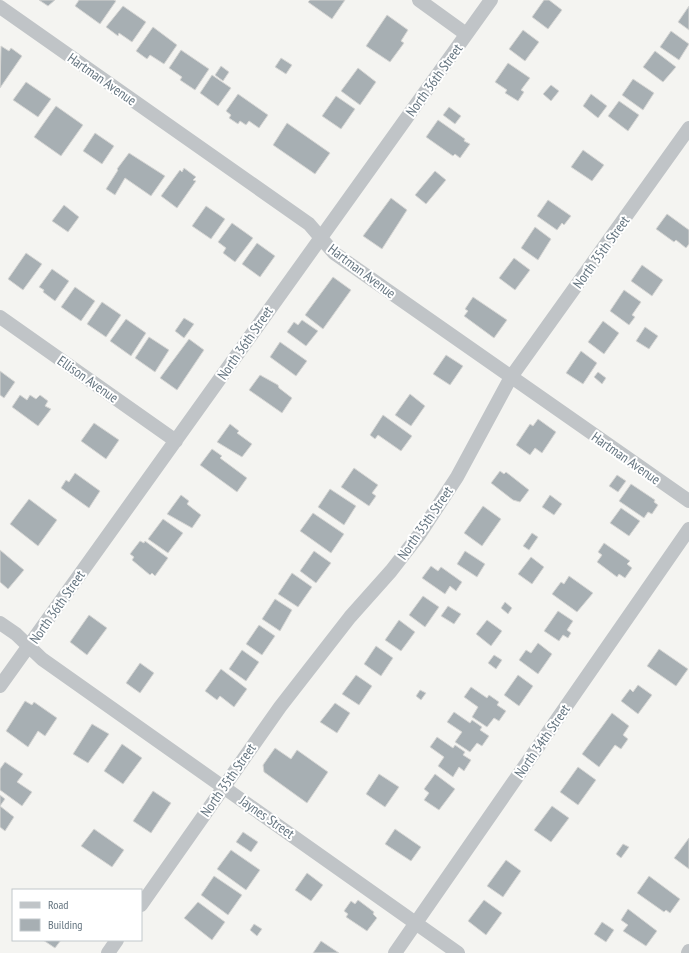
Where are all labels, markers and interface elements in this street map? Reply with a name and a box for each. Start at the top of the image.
street label: North 36th Street [402,40,466,120]
street label: Hartman Avenue [64,49,140,109]
street label: North 35th Street [569,212,633,292]
street label: Hartman Avenue [325,240,400,302]
street label: North 36th Street [213,303,277,383]
street label: Ellison Avenue [54,351,122,407]
street label: Hartman Avenue [588,428,664,488]
street label: North 35th Street [393,483,457,563]
street label: North 36th Street [25,567,89,647]
street label: North 34th Street [510,701,574,781]
street label: North 35th Street [196,740,260,820]
street label: Jaynes Street [235,791,298,842]
legend [12,889,142,941]
text: Road [48,897,68,912]
text: Building [48,917,83,932]

